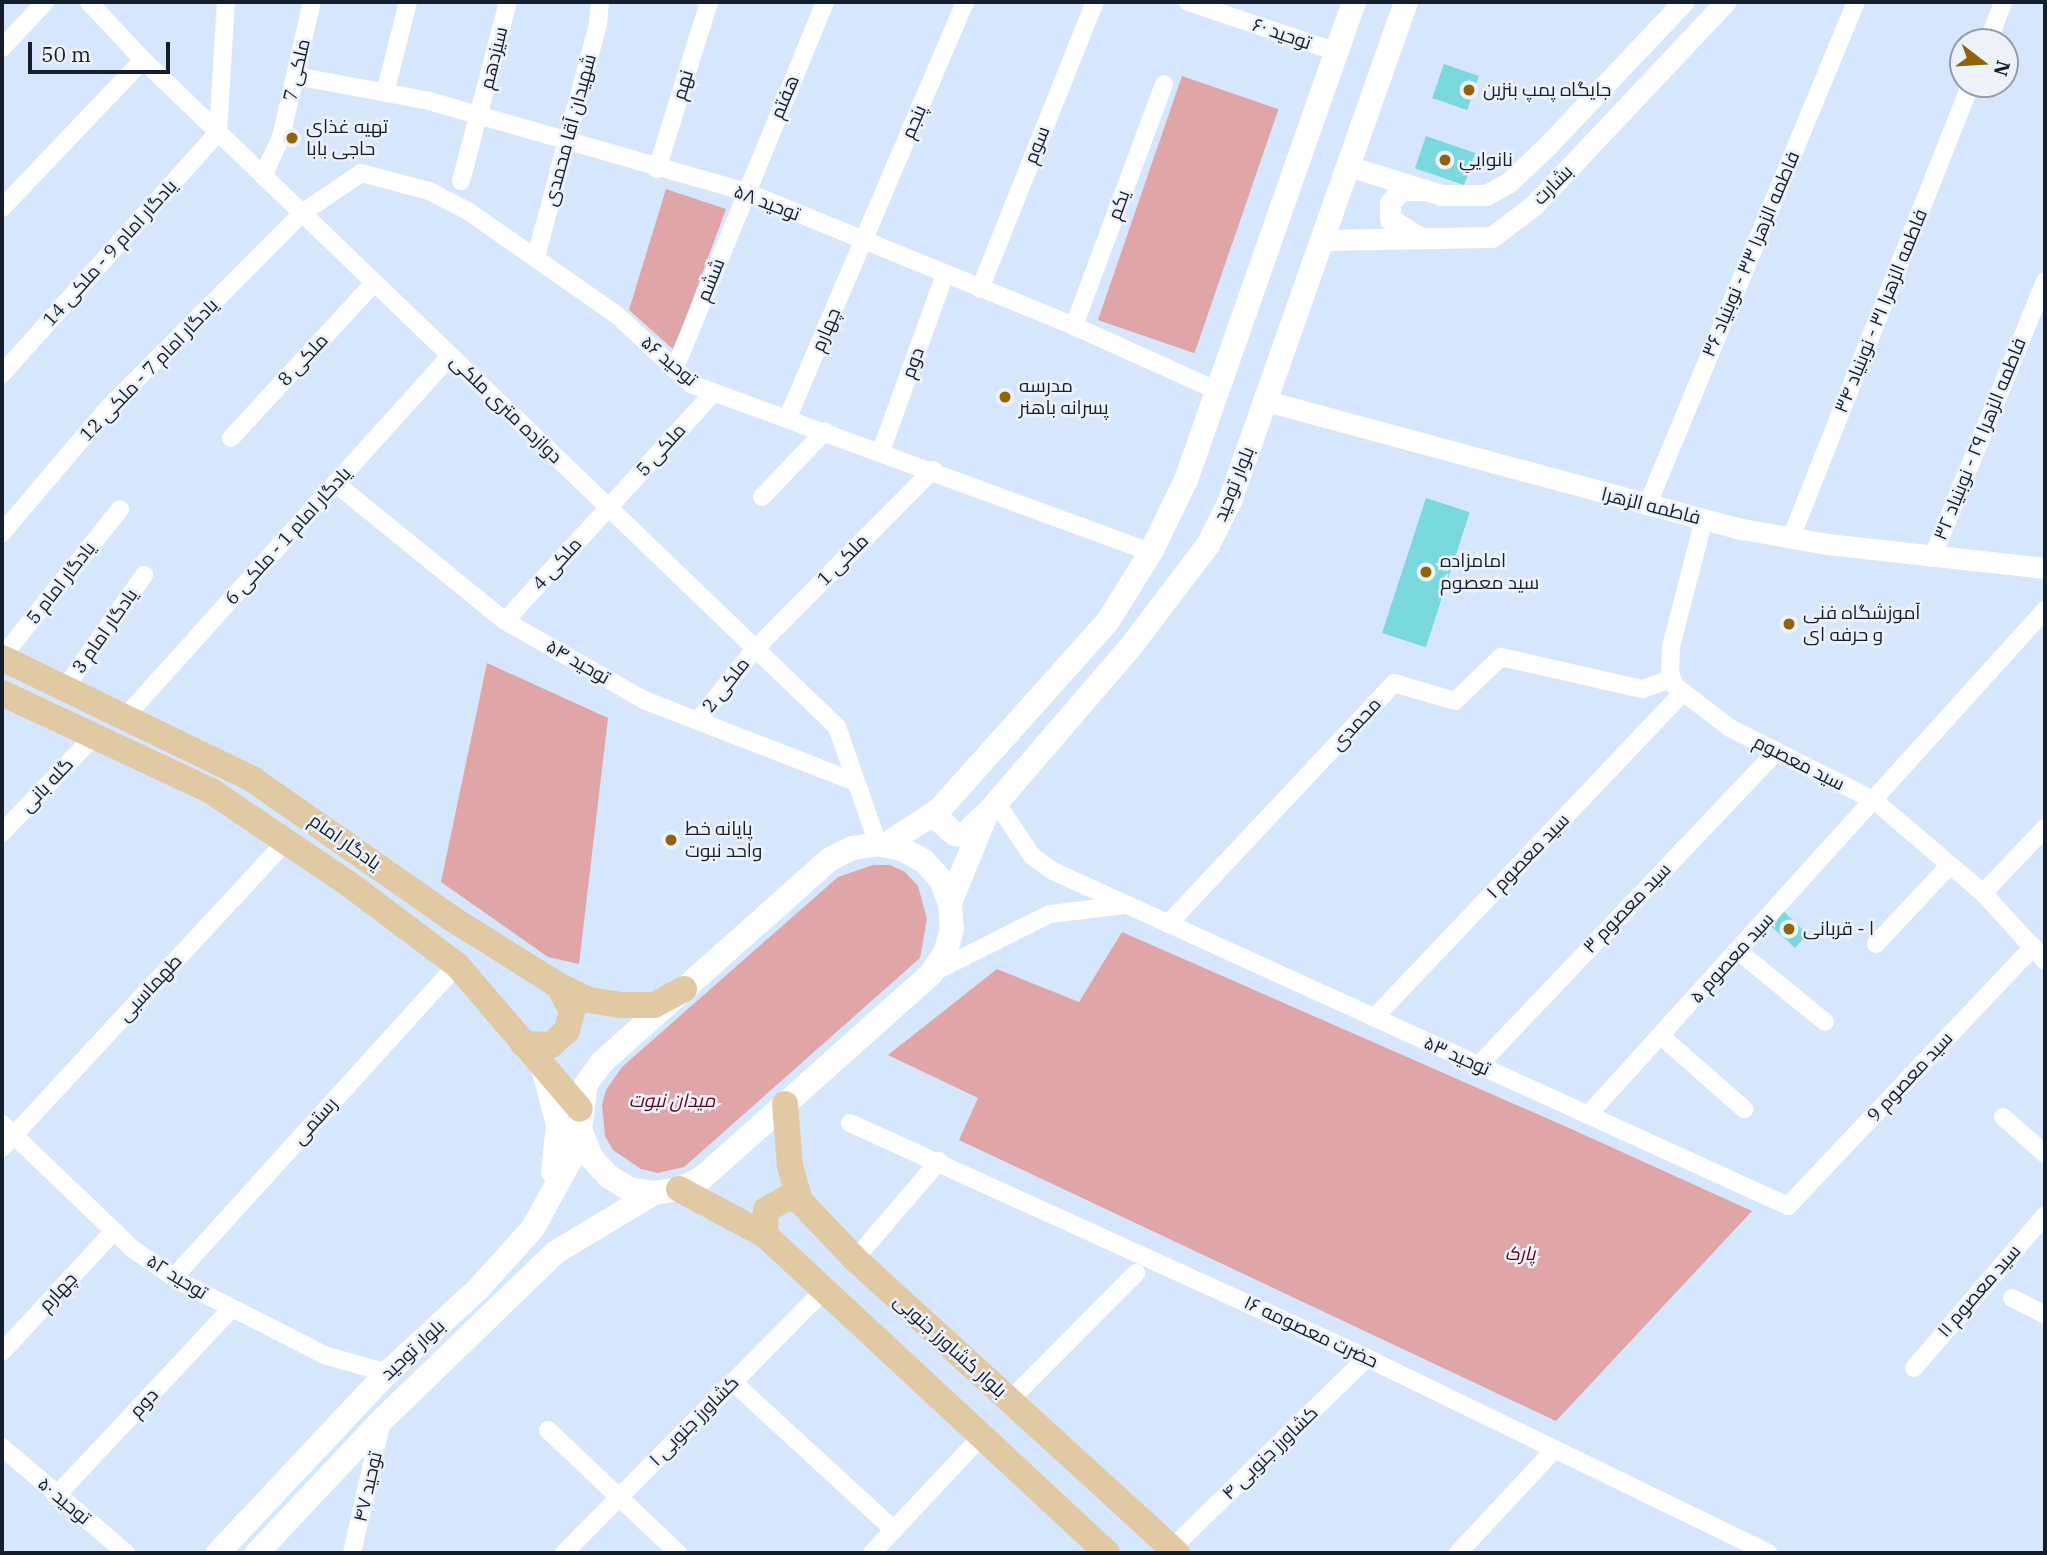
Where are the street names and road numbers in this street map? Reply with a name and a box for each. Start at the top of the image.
street label: توحید ۶۰ [1250,13,1314,55]
street label: سیزدهم [475,24,513,92]
street label: ملکی 7 [279,37,315,103]
street label: شهیدان آقا محمدی [539,51,601,209]
street label: نهم [668,67,698,103]
street label: هفتم [766,72,804,122]
street label: پنجم [897,102,931,142]
street label: سوم [1019,123,1055,167]
street label: فاطمه الزهرا ۳۳ - نوبنیاد ۳۶ [1697,148,1805,360]
street label: بشارت [1528,160,1578,210]
street label: یادگار امام 9 - ملکی 14 [38,175,182,331]
street label: توحید ۵۸ [731,180,803,226]
street label: یکم [1103,187,1135,223]
street label: فاطمه الزهرا ۳۱ - نوبنیاد ۳۴ [1830,206,1932,416]
street label: ششم [692,255,730,305]
street label: یادگار امام 7 - ملکی 12 [75,294,223,446]
street label: چهارم [807,305,845,355]
street label: ملکی 8 [273,329,333,391]
street label: توحید ۵۶ [636,331,702,391]
street label: فاطمه الزهرا ۲۹ - نوبنیاد ۳۲ [1929,334,2031,544]
street label: دوم [897,344,929,382]
street label: دوازده متری ملکی [445,350,567,468]
street label: ملکی 5 [631,419,691,481]
street label: بلوار توحید [1209,443,1259,525]
street label: یادگار امام 1 - ملکی 6 [220,462,356,610]
street label: فاطمه الزهرا [1599,483,1703,529]
street label: ملکی 1 [813,530,873,590]
street label: ملکی 4 [527,533,587,595]
street label: یادگار امام 5 [22,537,100,629]
street label: یادگار امام 3 [67,584,143,678]
street label: توحید ۵۴ [542,635,614,689]
street label: ملکی 2 [698,653,754,717]
street label: محمدی [1326,693,1386,755]
street label: سید معصوم [1750,730,1848,796]
street label: گله بانی [16,753,78,817]
street label: یادگار امام [305,809,385,875]
street label: سید معصوم ۱ [1482,809,1574,903]
street label: سید معصوم ۳ [1578,858,1676,958]
street label: سید معصوم ۵ [1685,908,1779,1008]
street label: طهماسبی [113,950,187,1026]
street label: سید معصوم 9 [1862,1027,1958,1127]
street label: توحید ۵۳ [1420,1031,1494,1081]
street label: رستمی [288,1093,342,1149]
street label: سید معصوم ۱۱ [1933,1240,2025,1342]
street label: توحید ۵۲ [142,1250,212,1304]
street label: چهارم [34,1268,82,1316]
street label: بلوار کشاورز جنوبی [889,1289,1011,1403]
street label: حضرت معصومه ۱۶ [1240,1291,1382,1373]
street label: بلوار توحید [376,1315,450,1385]
street label: کشاورز جنوبی ۱ [644,1371,744,1471]
street label: دوم [125,1384,163,1422]
street label: کشاورز جنوبی ۴ [1217,1402,1323,1504]
street label: توحید ۴۷ [349,1450,387,1524]
street label: توحید ۵۰ [33,1472,95,1530]

